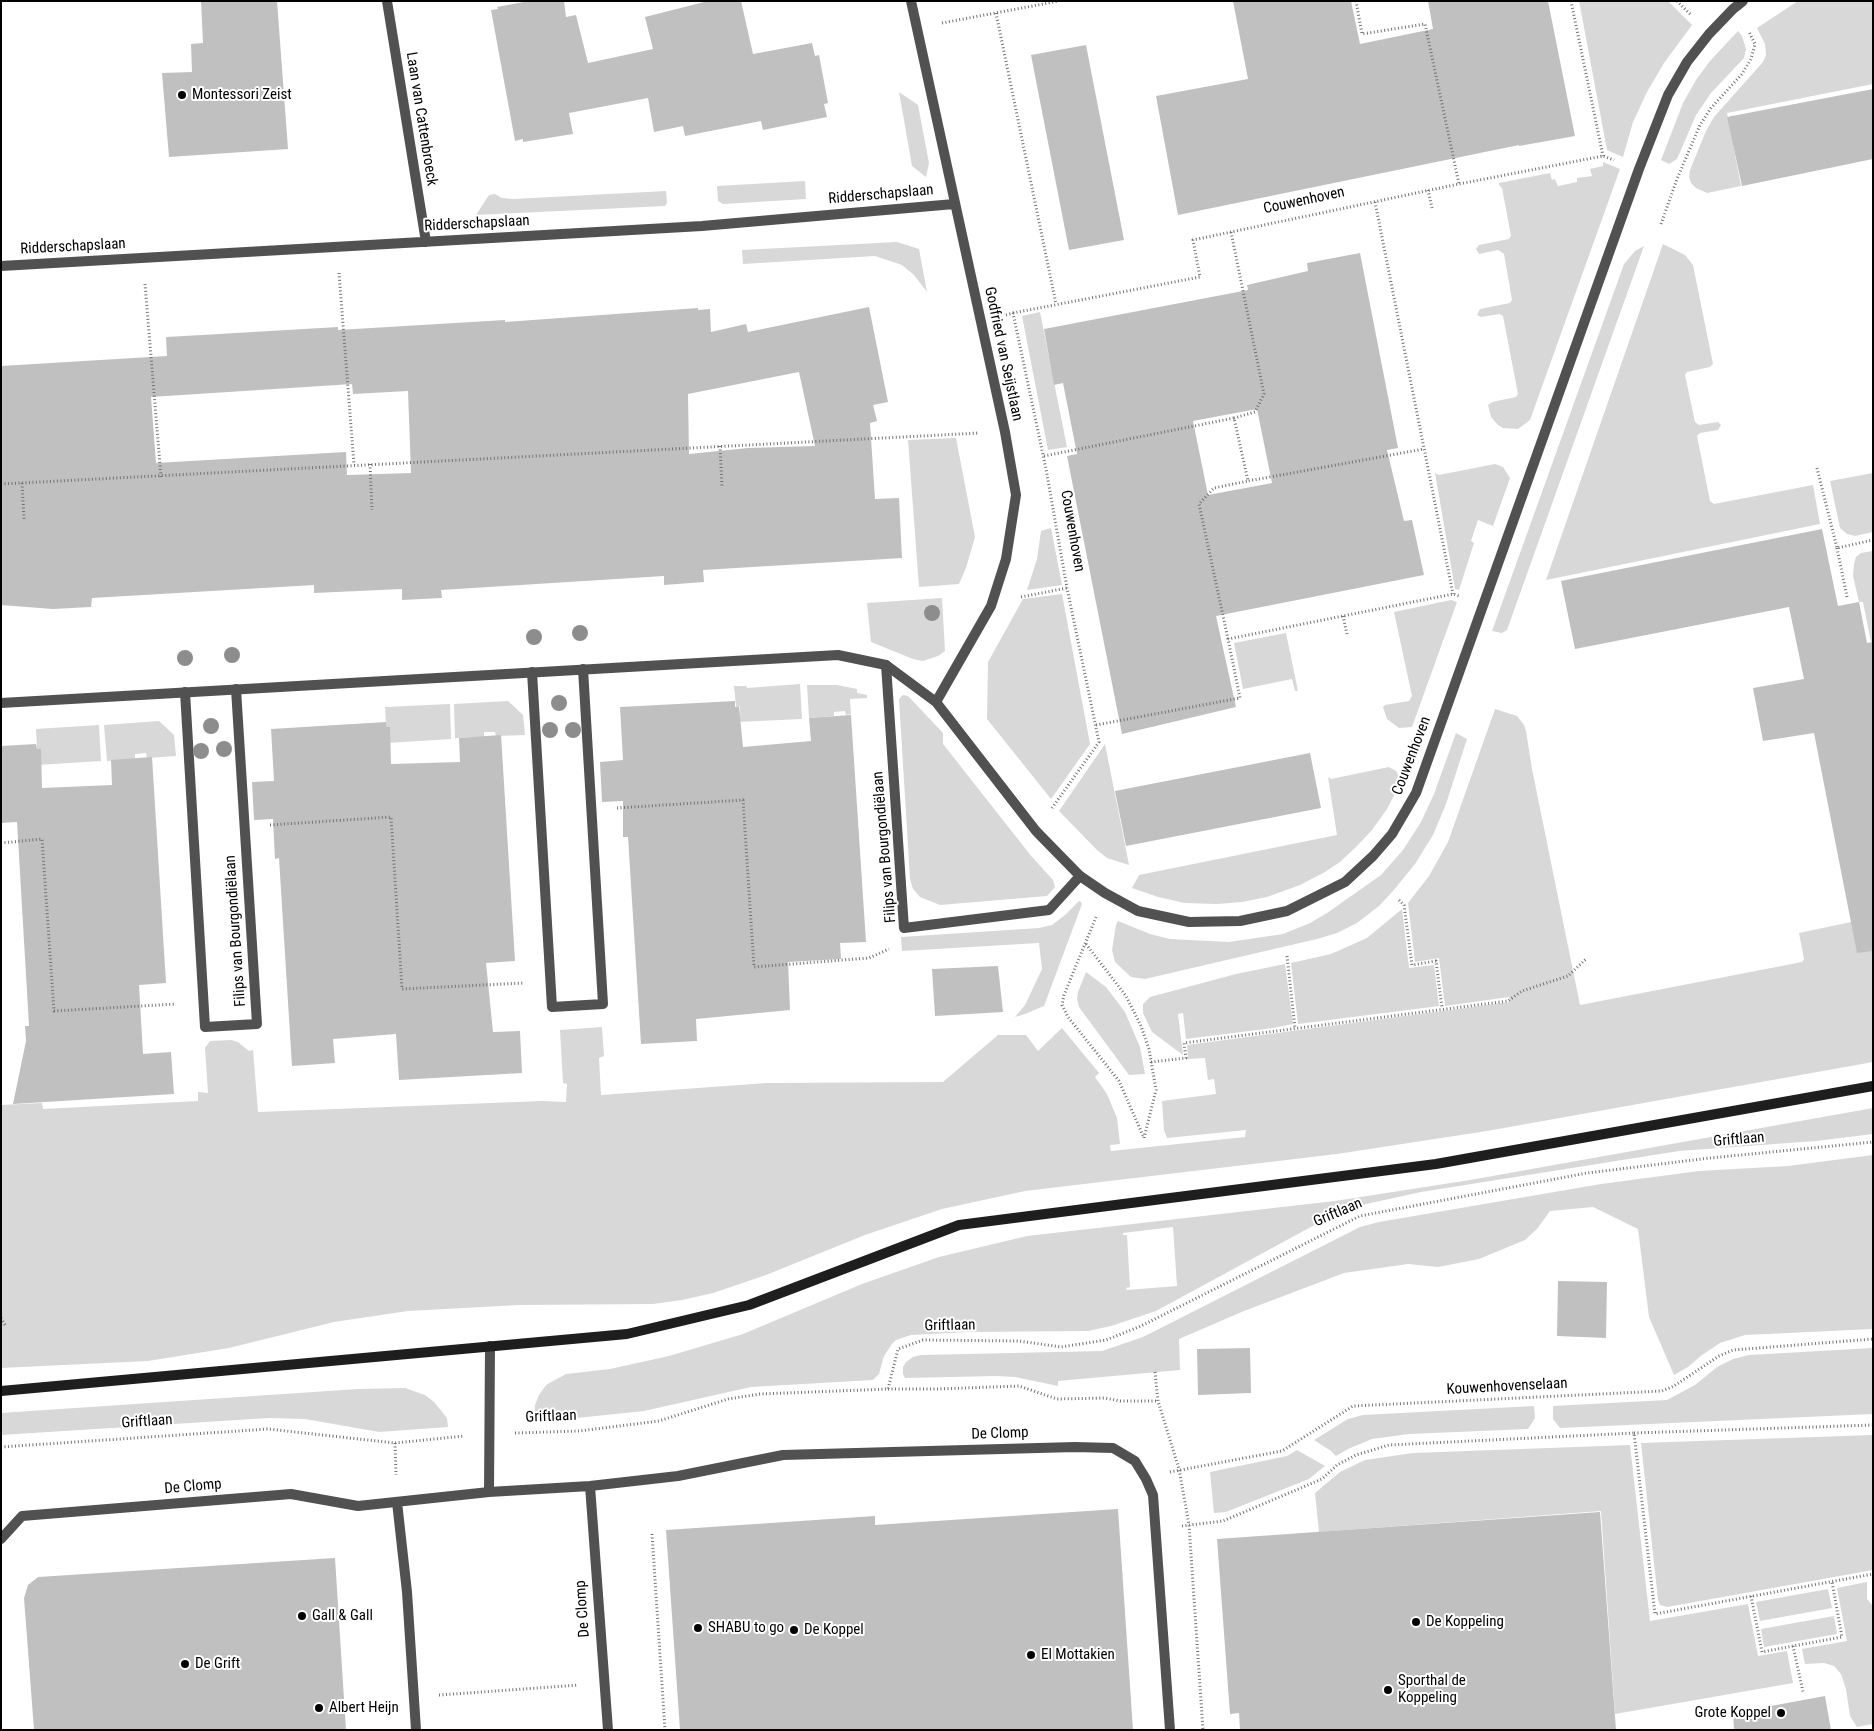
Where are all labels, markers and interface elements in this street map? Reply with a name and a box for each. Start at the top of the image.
street label: Laan van Cattenbroeck [402,51,440,187]
place label: Montessori Zeist [192,86,292,104]
marker: Montessori Zeist [176,89,188,101]
street label: Ridderschapslaan [828,181,934,209]
street label: Couwenhoven [1262,184,1346,218]
street label: Ridderschapslaan [424,212,530,236]
street label: Ridderschapslaan [20,235,126,259]
street label: Godfried van Seijstlaan [980,285,1026,423]
street label: Couwenhoven [1056,489,1088,573]
street label: Couwenhoven [1389,714,1435,798]
street label: Filips van Bourgondiëlaan [869,771,901,923]
street label: Filips van Bourgondiëlaan [222,855,250,1007]
street label: Griftlaan [1713,1129,1765,1151]
street label: Griftlaan [1311,1195,1365,1231]
street label: Griftlaan [924,1317,976,1335]
street label: Kouwenhovenselaan [1446,1375,1568,1399]
street label: Griftlaan [525,1407,577,1427]
street label: Griftlaan [121,1411,173,1433]
street label: De Clomp [971,1424,1029,1444]
street label: De Clomp [164,1476,222,1498]
street label: De Clomp [572,1580,594,1638]
place label: Gall & Gall [312,1607,373,1625]
marker: Gall & Gall [296,1610,308,1622]
place label: De Koppeling [1426,1613,1504,1631]
marker: De Koppeling [1410,1616,1422,1628]
place label: SHABU to go [708,1619,784,1637]
place label: De Koppel [804,1621,864,1639]
marker: SHABU to go [692,1622,704,1634]
marker: De Koppel [788,1624,800,1636]
place label: El Mottakien [1041,1646,1115,1664]
marker: El Mottakien [1025,1649,1037,1661]
place label: De Grift [195,1655,240,1673]
marker: De Grift [179,1658,191,1670]
place label: Sporthal de Koppeling [1398,1672,1466,1707]
marker: Sporthal de Koppeling [1382,1684,1394,1696]
place label: Albert Heijn [329,1699,399,1717]
marker: Albert Heijn [313,1702,325,1714]
place label: Grote Koppel [1694,1704,1771,1722]
marker: Grote Koppel [1775,1707,1787,1719]

